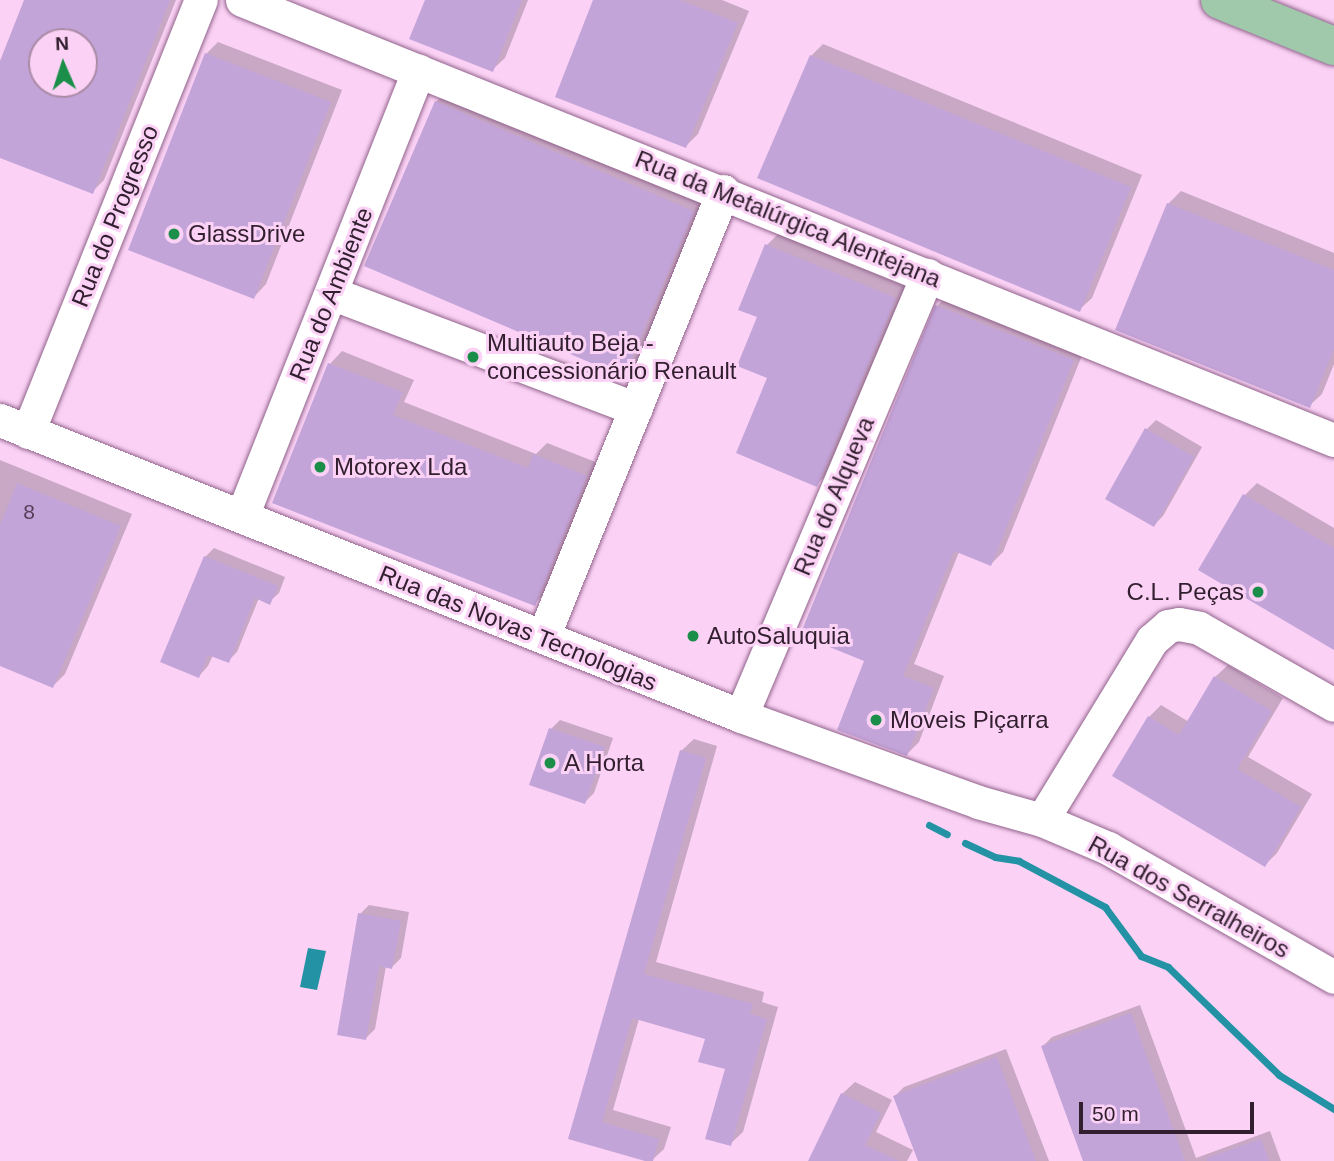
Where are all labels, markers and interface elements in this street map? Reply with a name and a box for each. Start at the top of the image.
north arrow [28,28,98,98]
text: N [55,33,69,54]
street label: Rua do Progresso [65,121,165,311]
street label: Rua da Metalúrgica Alentejana [630,144,946,294]
street label: Rua do Ambiente [283,203,379,385]
place label: GlassDrive [188,220,305,248]
marker: GlassDrive [166,226,182,242]
place label: Multiauto Beja - concessionário Renault [487,329,736,385]
marker: Multiauto Beja - concessionário Renault [465,349,481,365]
street label: Rua do Alqueva [787,412,881,580]
place label: Motorex Lda [334,453,467,481]
marker: Motorex Lda [312,459,328,475]
house number: 8 [23,499,35,525]
street label: Rua das Novas Tecnologias [375,559,661,697]
place label: C.L. Peças [1127,578,1244,606]
marker: C.L. Peças [1250,584,1266,600]
place label: AutoSaluquia [707,622,850,650]
marker: AutoSaluquia [685,628,701,644]
place label: Moveis Piçarra [890,706,1049,734]
marker: Moveis Piçarra [868,712,884,728]
place label: A Horta [564,749,645,777]
marker: A Horta [542,755,558,771]
street label: Rua dos Serralheiros [1083,830,1295,964]
scale bar [1082,1088,1257,1132]
text: 50 m [1092,1102,1139,1125]

